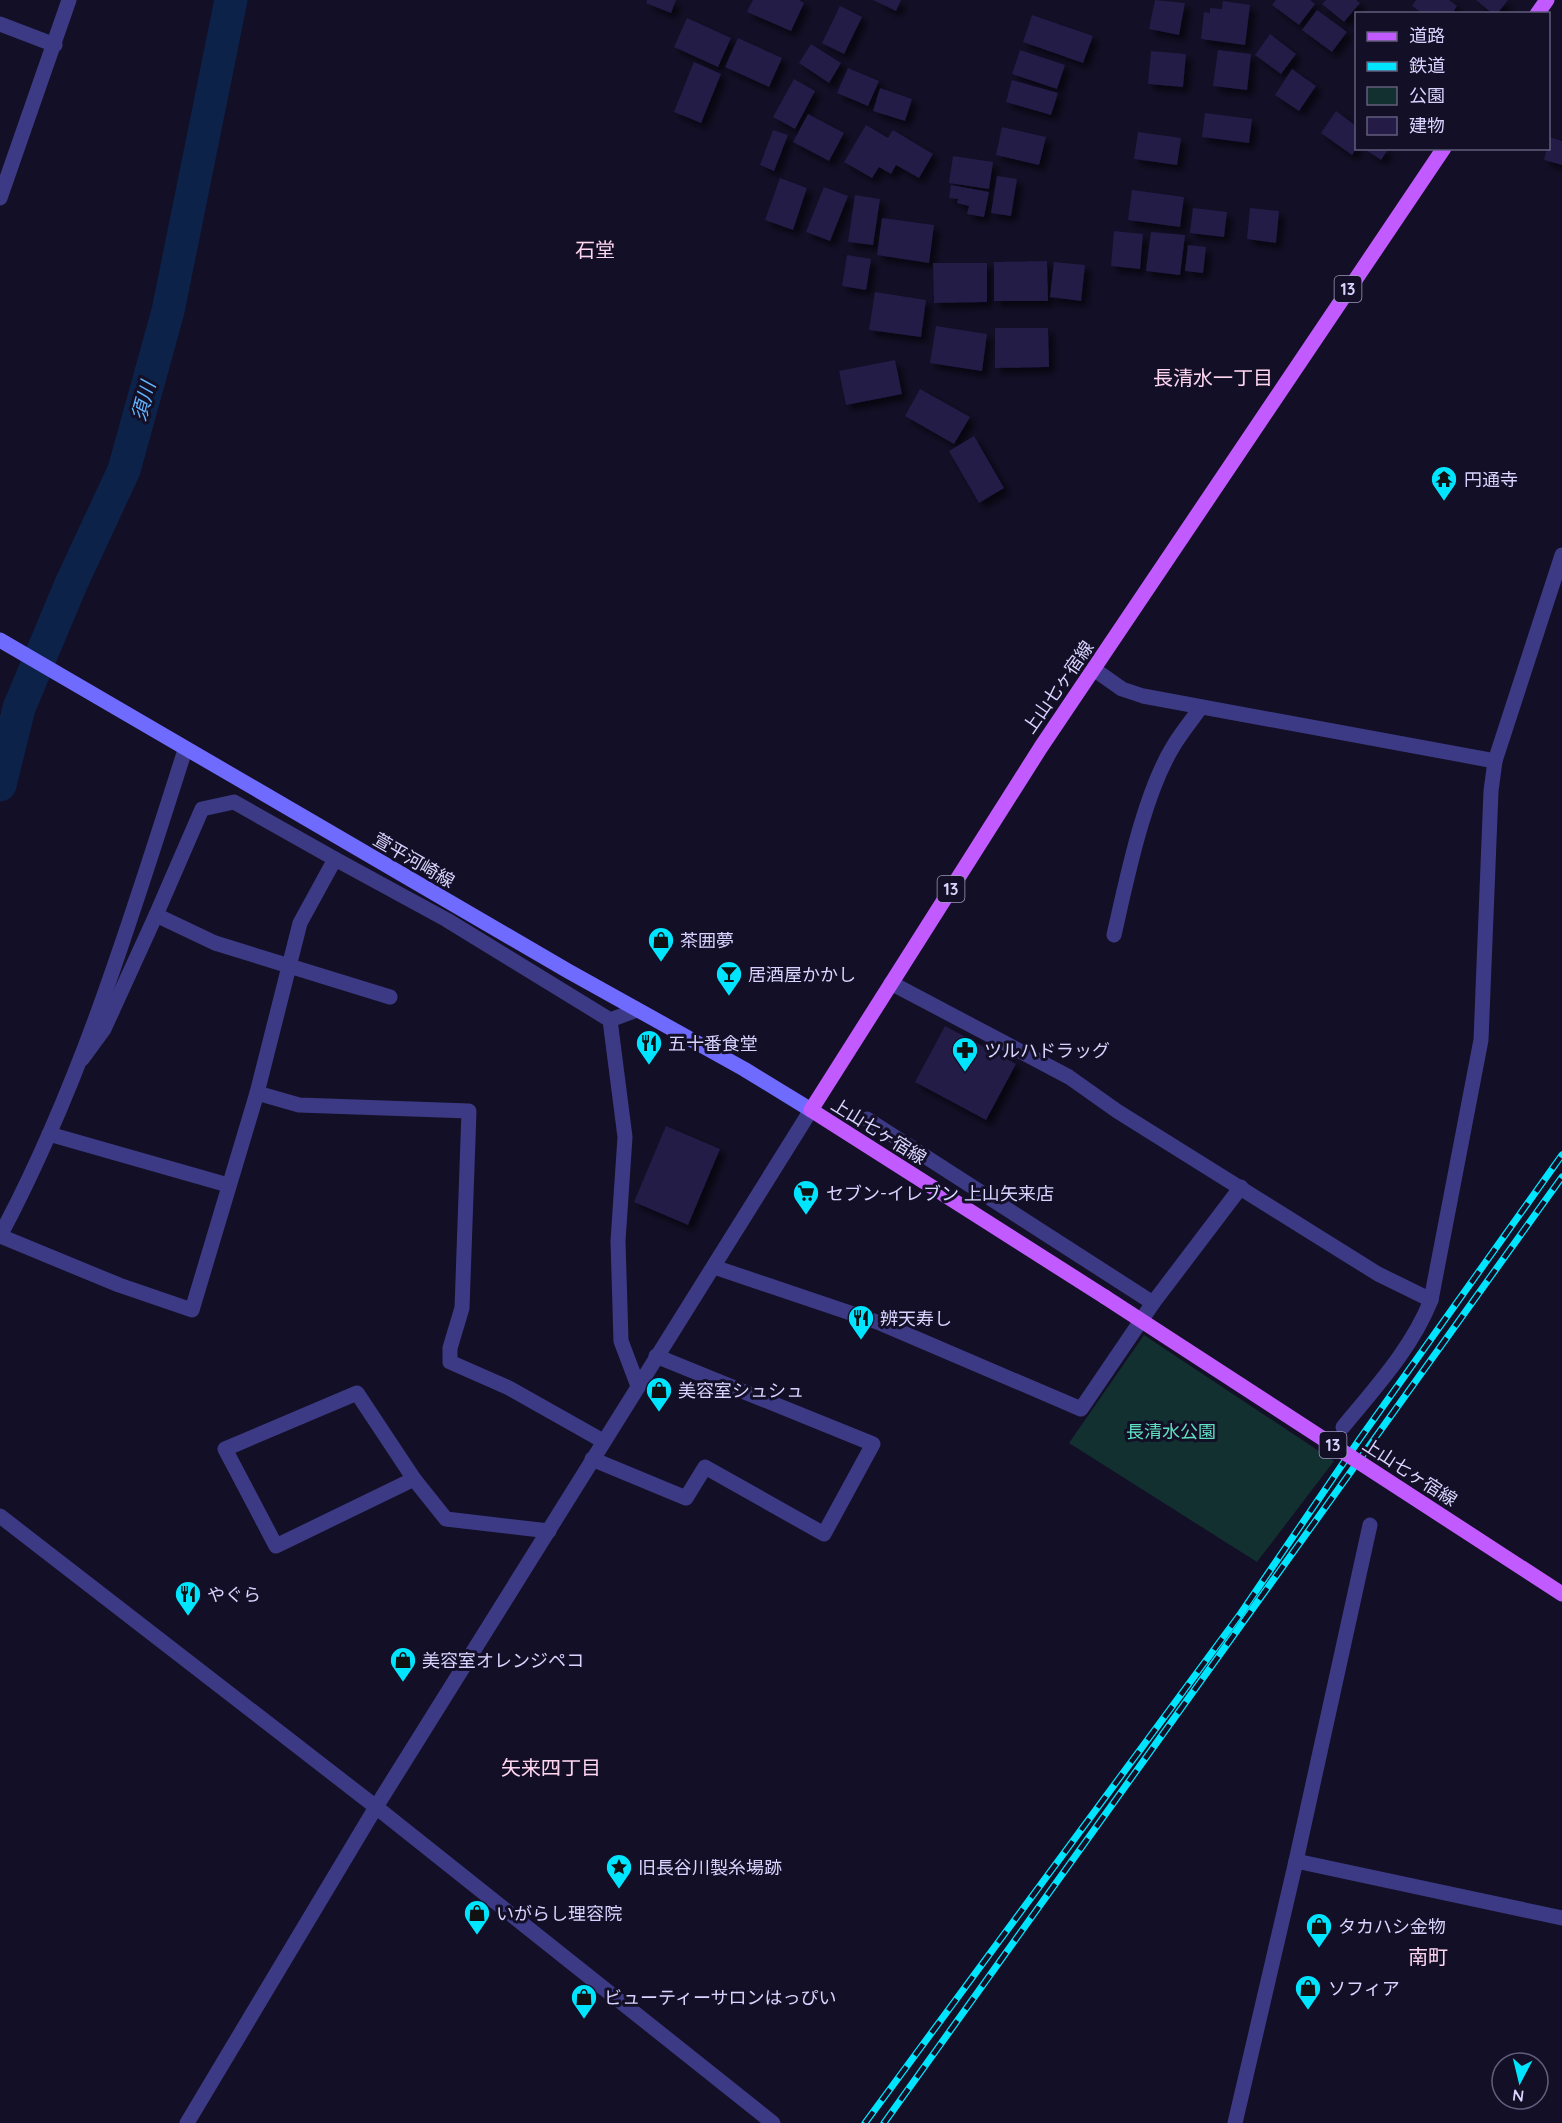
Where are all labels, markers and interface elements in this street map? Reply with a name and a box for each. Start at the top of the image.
legend [1355,12,1550,150]
text: 道路 [1409,24,1445,47]
text: 鉄道 [1409,54,1445,77]
text: 公園 [1409,84,1445,107]
text: 建物 [1409,114,1445,137]
district label: 石堂 [575,237,615,262]
road number: 13 [1334,276,1362,302]
district label: 長清水一丁目 [1153,365,1273,390]
water label: 須川 [126,377,161,424]
temple icon: 円通寺 [1429,464,1459,502]
place label: 円通寺 [1464,468,1518,491]
street label: 上山七ヶ宿線 [1018,636,1098,738]
street label: 萱平河崎線 [369,828,459,892]
road number: 13 [938,876,964,902]
shop icon: 茶囲夢 [646,925,676,963]
place label: 茶囲夢 [680,929,734,952]
bar icon: 居酒屋かかし [714,959,744,997]
place label: 居酒屋かかし [748,963,856,986]
restaurant icon: 五十番食堂 [634,1028,664,1066]
place label: 五十番食堂 [668,1032,758,1055]
pharmacy icon: ツルハドラッグ [950,1035,980,1073]
place label: ツルハドラッグ [984,1039,1110,1062]
street label: 上山七ヶ宿線 [827,1093,931,1169]
supermarket icon: セブン-イレブン 上山矢来店 [791,1178,821,1216]
place label: セブン-イレブン 上山矢来店 [826,1182,1054,1205]
restaurant icon: 辨天寿し [846,1303,876,1341]
place label: 辨天寿し [880,1307,952,1330]
shop icon: 美容室シュシュ [644,1375,674,1413]
place label: 美容室シュシュ [678,1379,804,1402]
park label: 長清水公園 [1126,1420,1216,1443]
road number: 13 [1320,1432,1346,1458]
street label: 上山七ヶ宿線 [1358,1433,1462,1511]
restaurant icon: やぐら [173,1579,203,1617]
place label: やぐら [207,1583,261,1606]
shop icon: 美容室オレンジペコ [388,1645,418,1683]
place label: 美容室オレンジペコ [422,1649,584,1672]
district label: 矢来四丁目 [501,1755,601,1780]
place icon: 旧長谷川製糸場跡 [604,1852,634,1890]
place label: 旧長谷川製糸場跡 [638,1856,782,1879]
shop icon: いがらし理容院 [462,1898,492,1936]
place label: いがらし理容院 [496,1902,622,1925]
shop icon: タカハシ金物 [1304,1911,1334,1949]
place label: タカハシ金物 [1338,1915,1446,1938]
district label: 南町 [1408,1944,1448,1969]
shop icon: ソフィア [1293,1973,1323,2011]
place label: ソフィア [1328,1977,1400,2000]
shop icon: ビューティーサロンはっぴい [569,1982,599,2020]
place label: ビューティーサロンはっぴい [604,1986,837,2009]
north arrow [1490,2051,1550,2111]
text: N [1511,2085,1525,2107]

